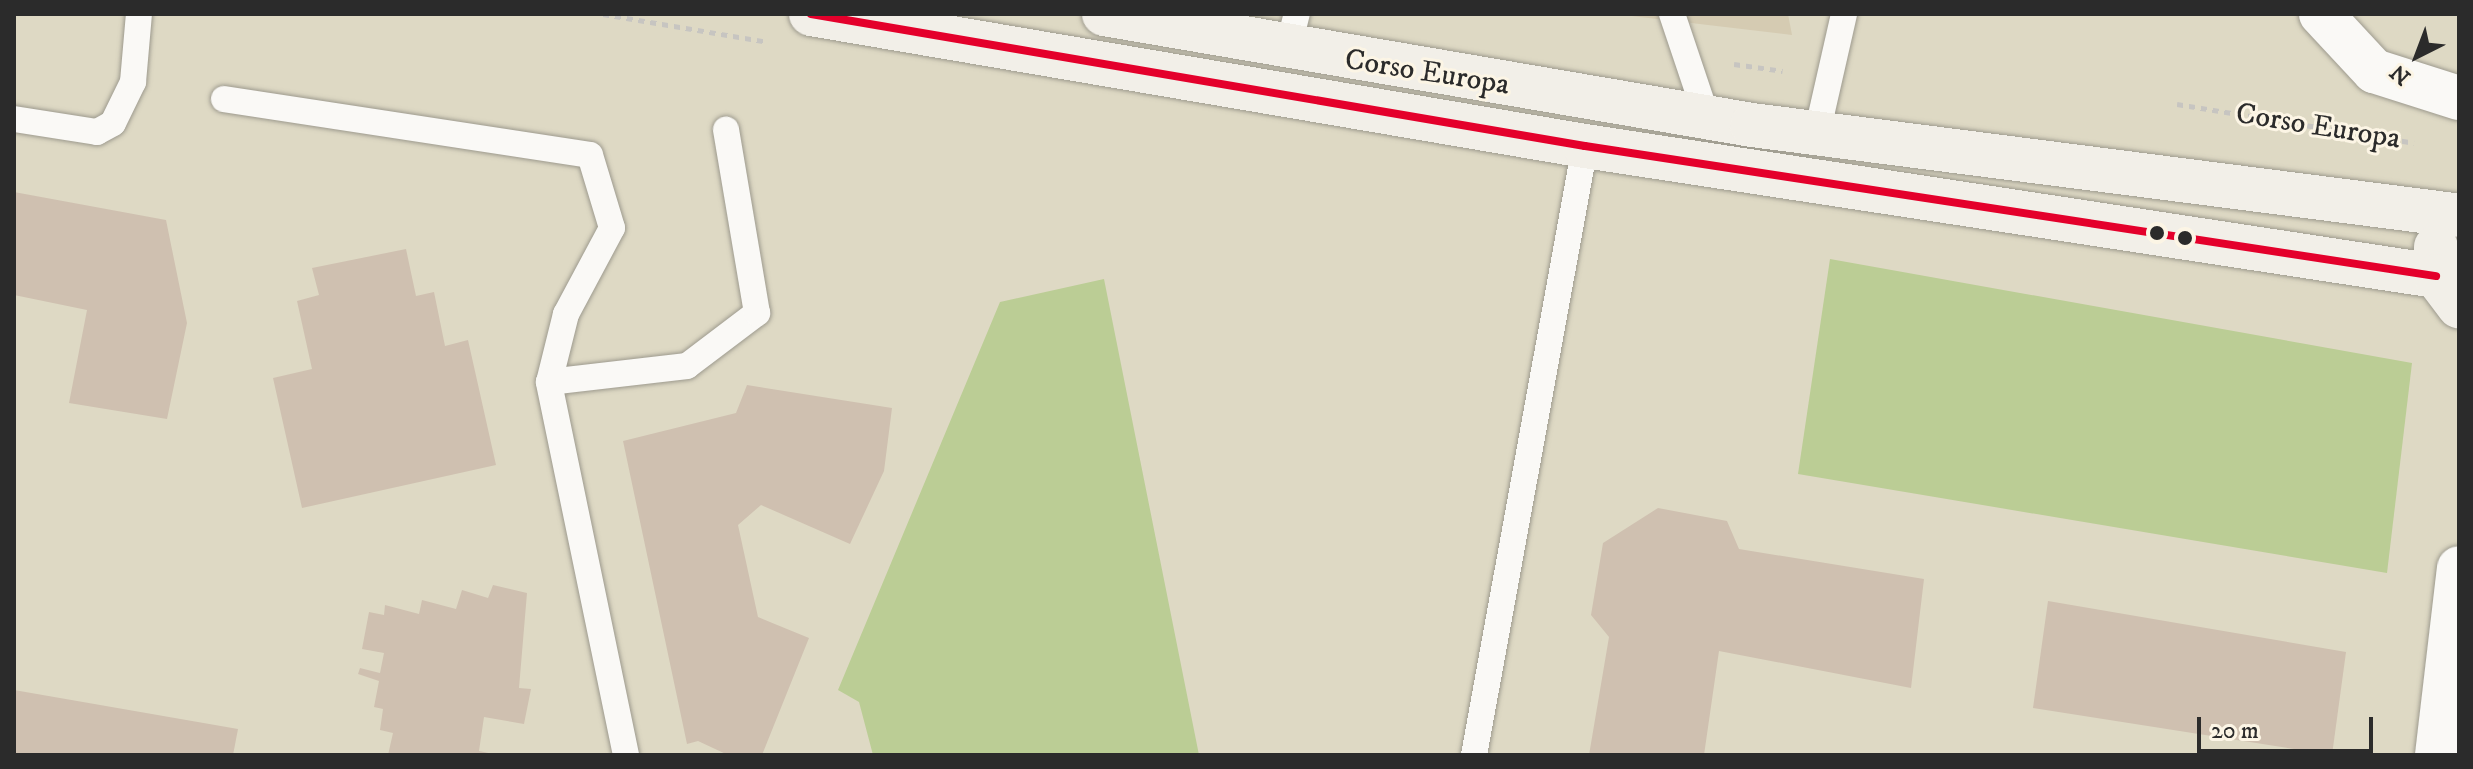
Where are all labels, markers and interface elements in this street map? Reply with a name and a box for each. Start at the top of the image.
north arrow [2377,16,2457,96]
street label: Corso Europa [1342,42,1512,104]
text: N [2385,58,2416,90]
street label: Corso Europa [2233,96,2403,158]
unlabelled marker [2149,225,2165,241]
unlabelled marker [2177,230,2193,246]
scale bar [2201,701,2377,751]
text: 20 m [2211,716,2259,746]

